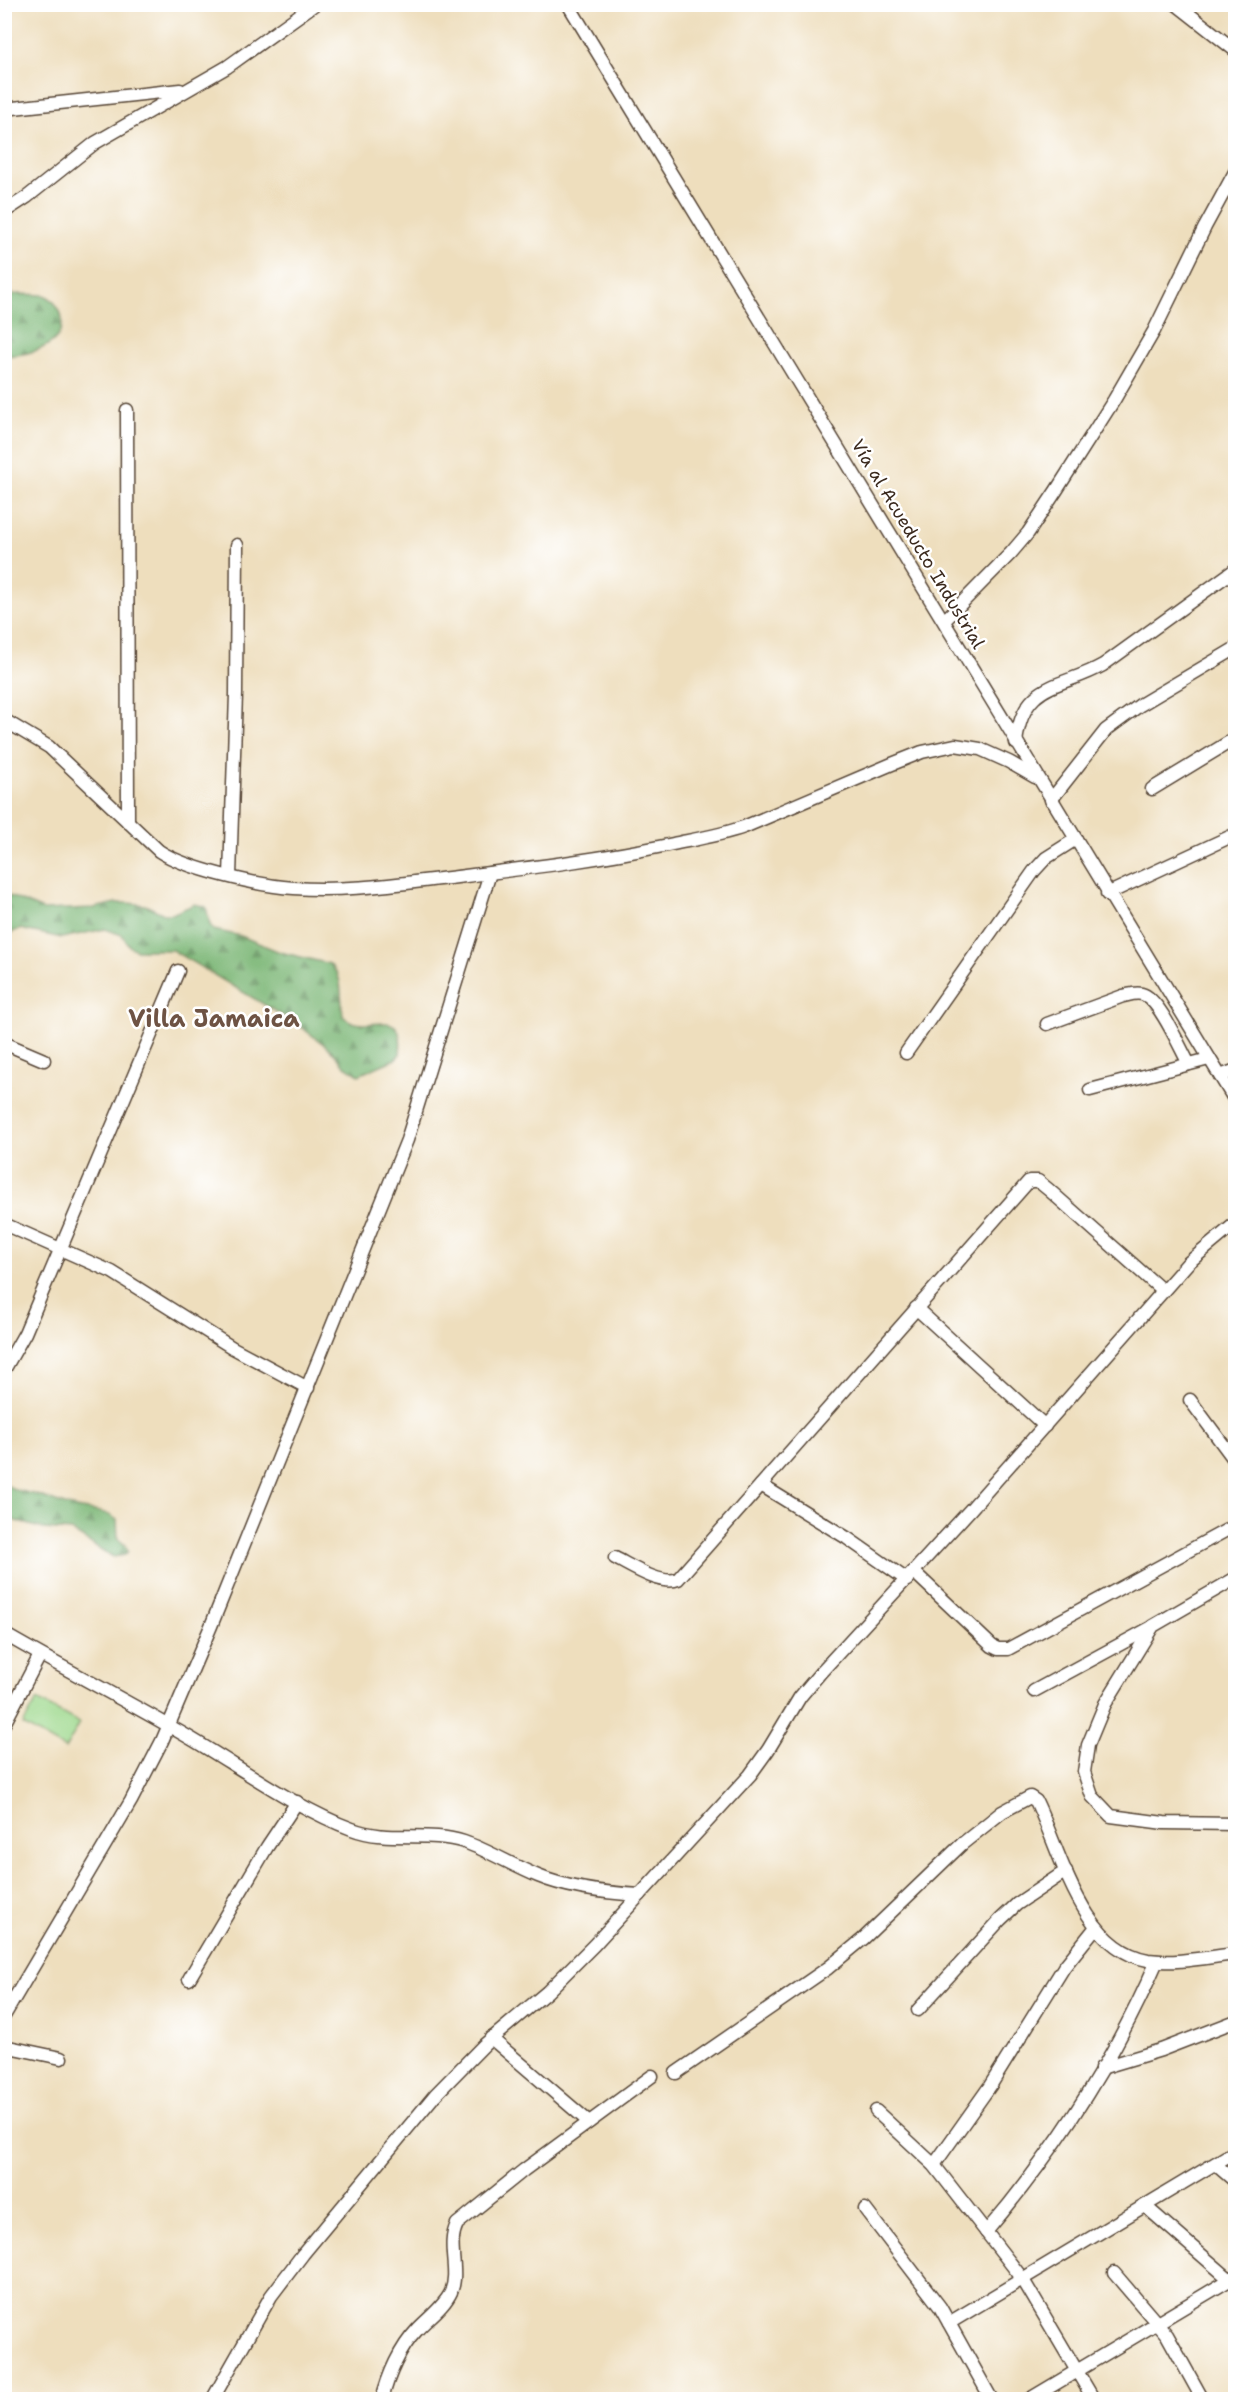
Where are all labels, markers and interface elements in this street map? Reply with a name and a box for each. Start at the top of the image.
street label: Vía al Acueducto Industrial [846,435,990,654]
district label: Villa Jamaica [128,1003,300,1035]

